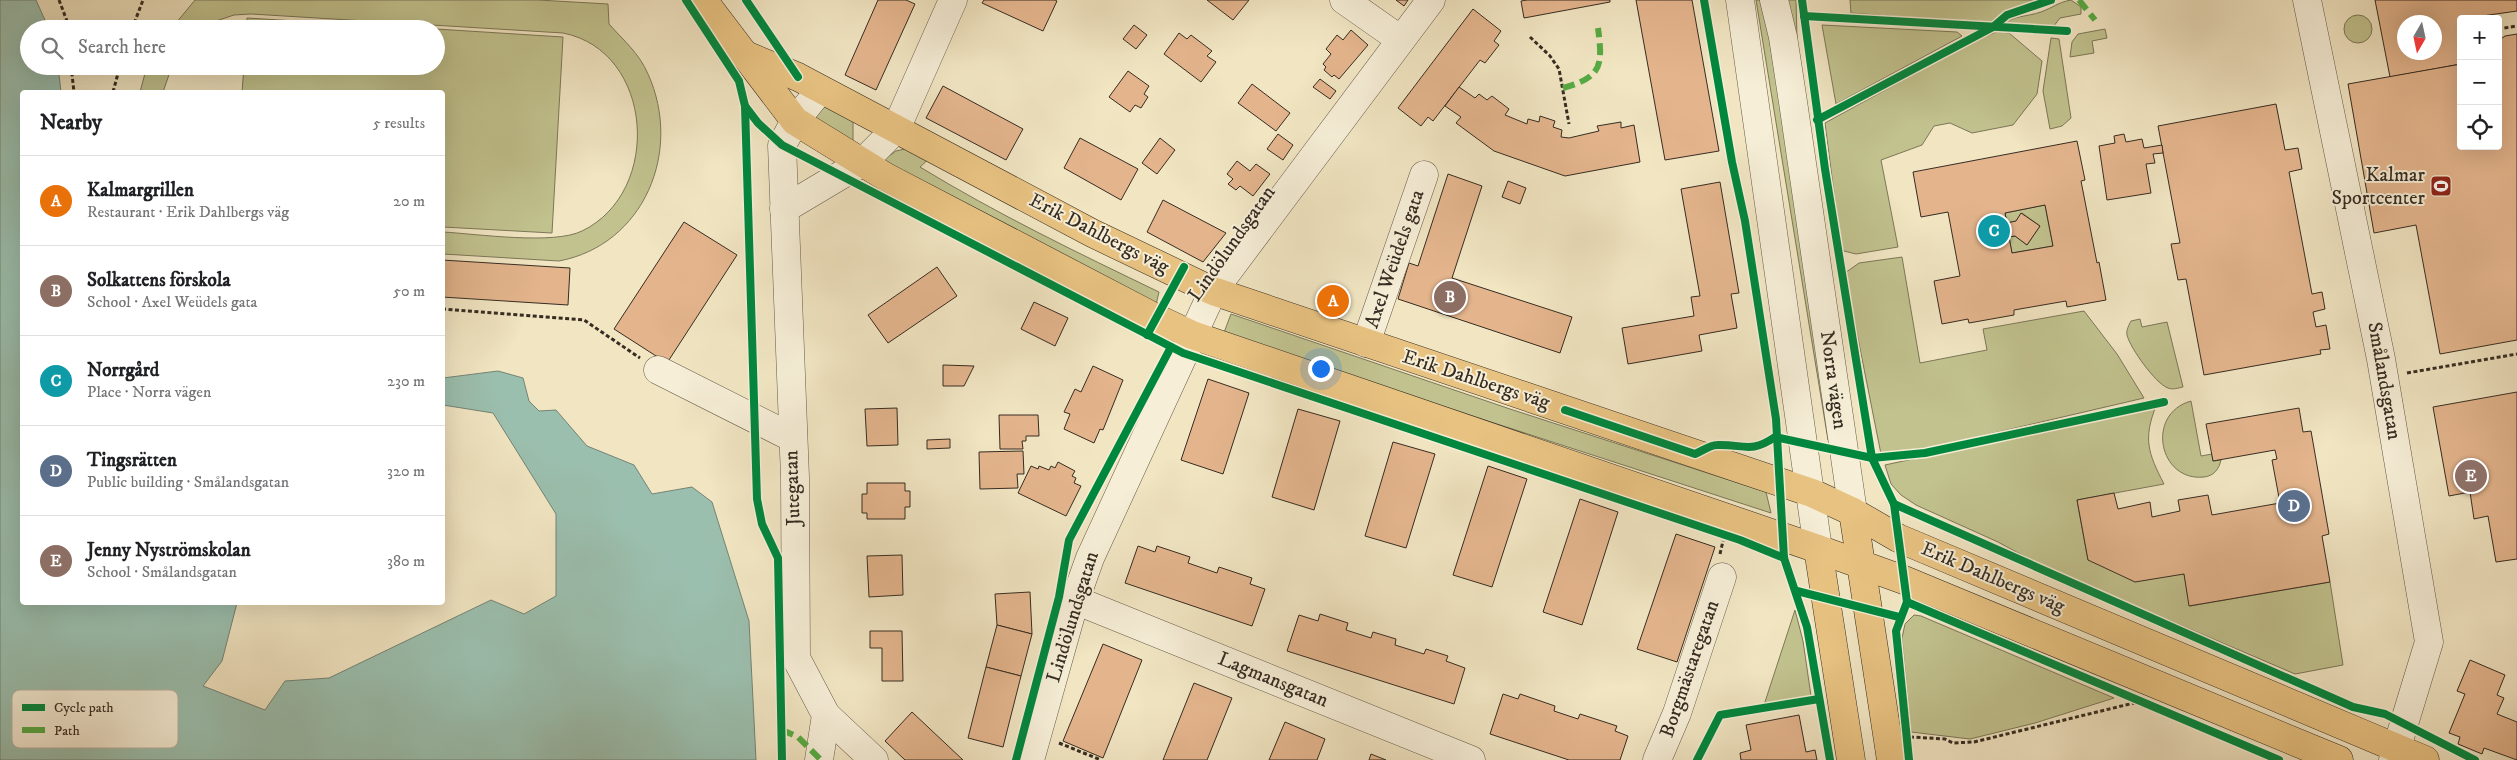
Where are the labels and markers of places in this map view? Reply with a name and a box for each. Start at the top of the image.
place label: Kalmar Sportcenter [2332,163,2426,211]
sports icon: Kalmar Sportcenter [2429,174,2453,198]
pin: C [1978,212,2010,250]
pin: B [1434,278,1466,316]
pin: A [1317,282,1349,320]
pin: E [2455,457,2487,495]
pin: D [2278,487,2310,525]

